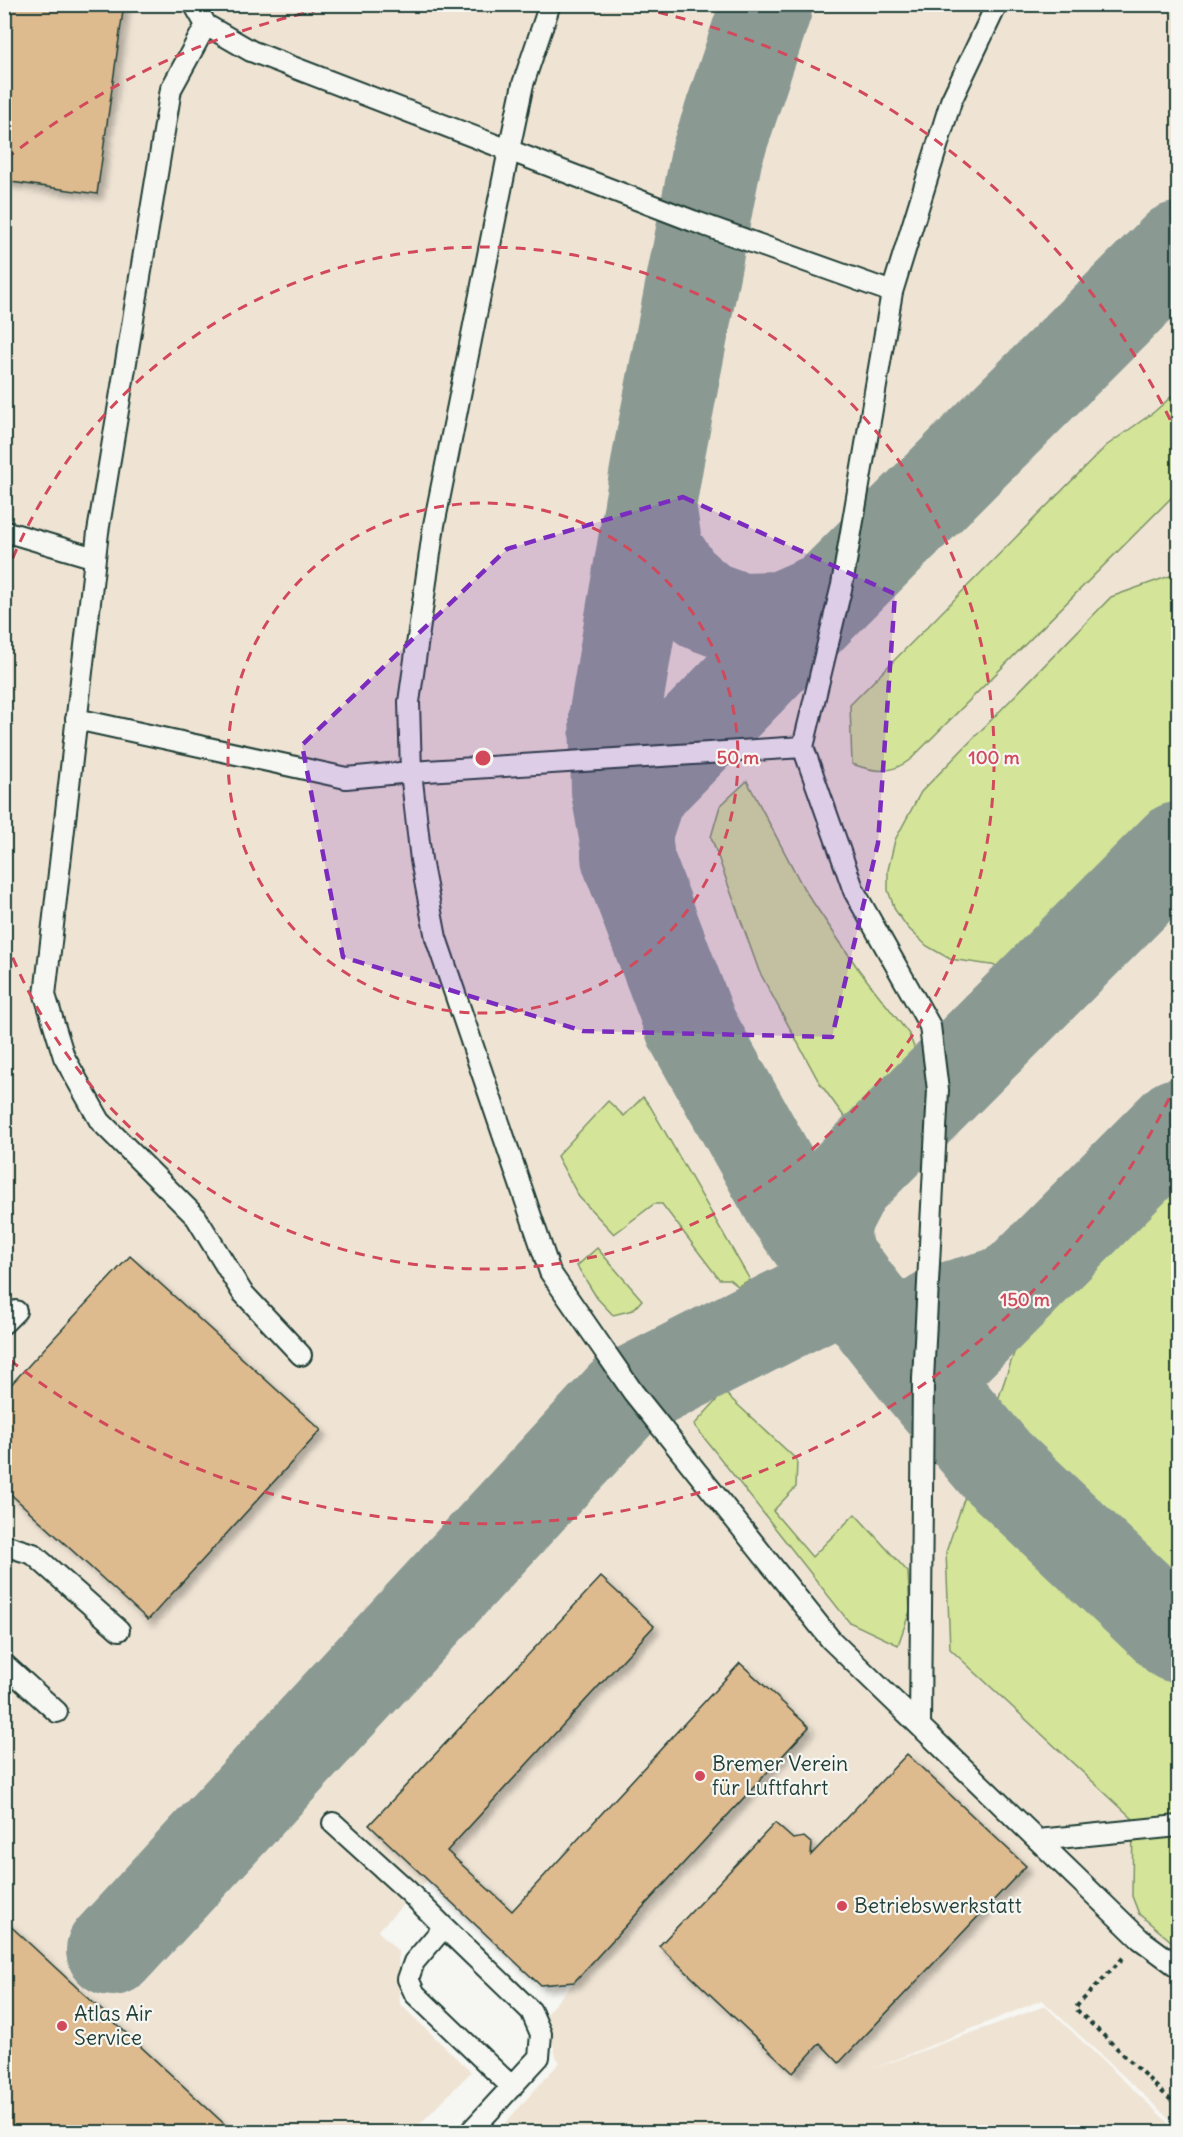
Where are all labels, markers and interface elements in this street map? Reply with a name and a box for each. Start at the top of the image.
text: 50 m [717,746,759,769]
text: 100 m [969,746,1020,769]
centre of rings [473,748,493,768]
text: 150 m [1000,1288,1050,1311]
place label: Bremer Verein für Luftfahrt [712,1750,848,1801]
marker: Bremer Verein für Luftfahrt [693,1769,707,1783]
place label: Betriebswerkstatt [854,1892,1022,1919]
marker: Betriebswerkstatt [835,1899,849,1913]
place label: Atlas Air Service [74,2000,153,2051]
marker: Atlas Air Service [55,2019,69,2033]

